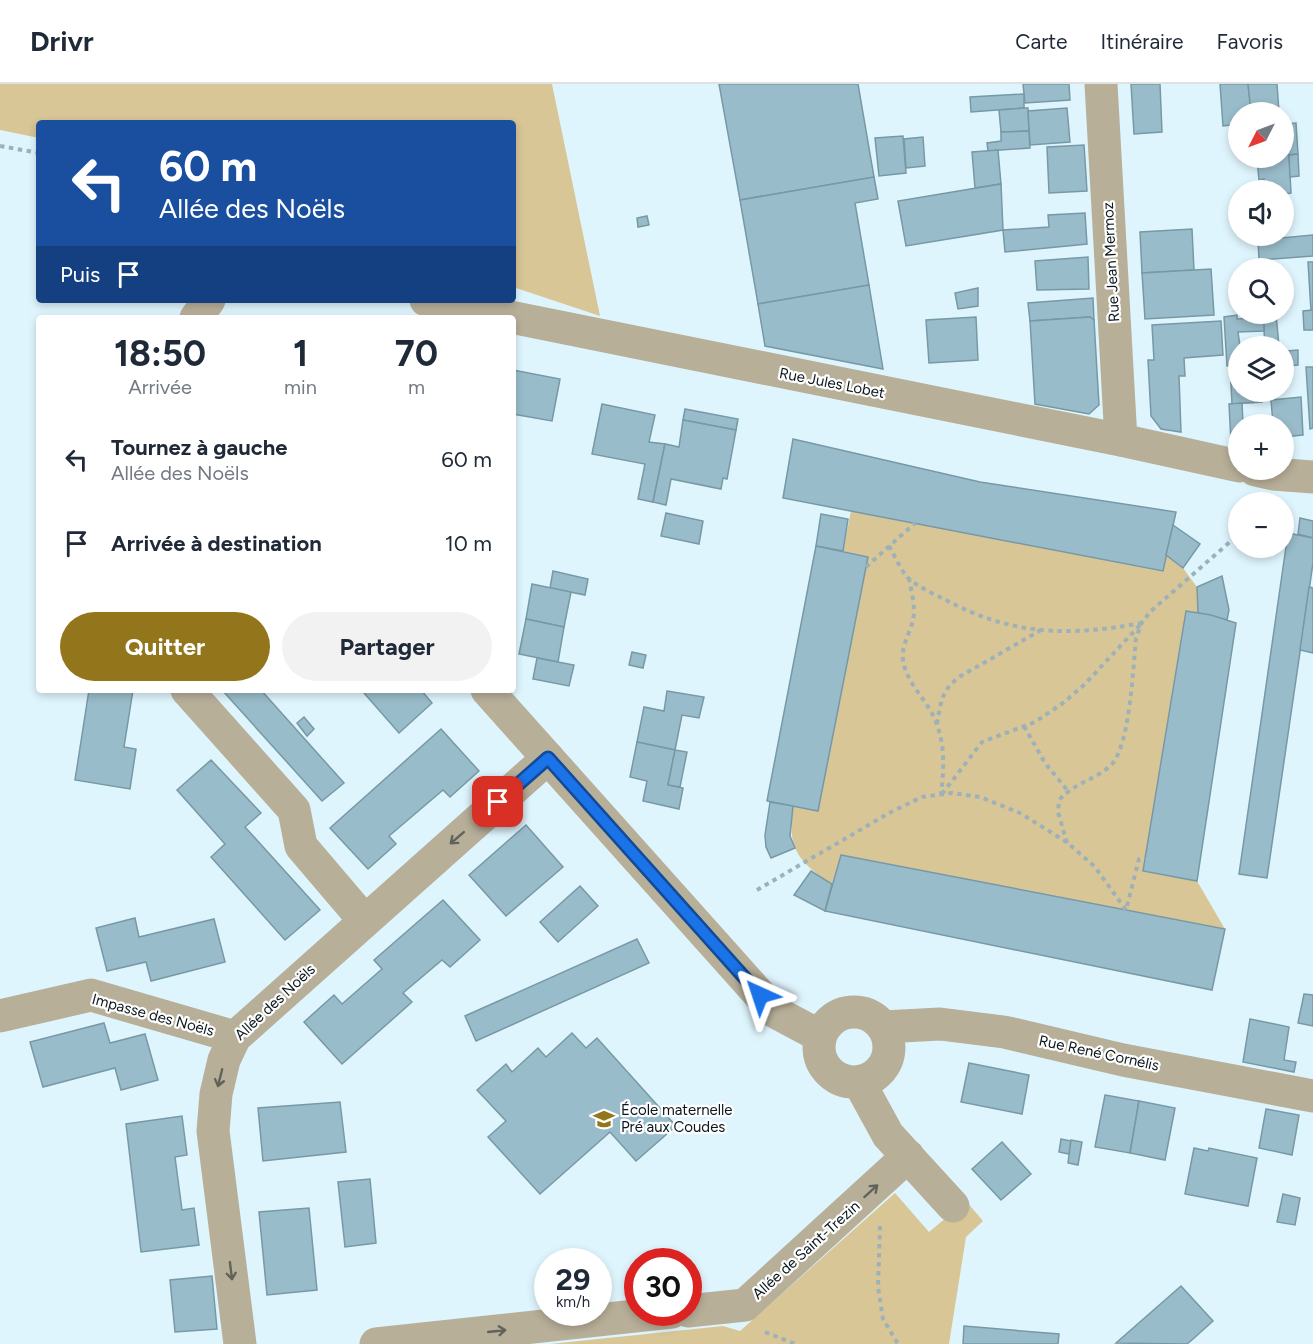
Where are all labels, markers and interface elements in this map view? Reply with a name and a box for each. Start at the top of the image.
text: Drivr [30,24,94,58]
text: Carte [1015,29,1068,54]
text: Itinéraire [1101,29,1184,54]
text: Favoris [1217,29,1283,54]
north arrow [1228,102,1294,168]
map controls [1228,102,1294,558]
text: 60 m [159,141,257,192]
icon: left [60,144,138,222]
button: sound [1228,180,1294,246]
text: Allée des Noëls [159,192,345,225]
street label: Rue Jean Mermoz [1099,202,1123,322]
icon: arrive [112,258,145,291]
button: search [1228,258,1294,324]
text: Puis [60,261,100,288]
text: 18:50 [114,332,206,375]
text: 1 [293,332,308,375]
text: 70 [395,332,438,375]
button: layers [1228,336,1294,402]
street label: Rue Jules Lobet [778,364,887,402]
text: Arrivée [128,375,192,399]
text: min [284,375,317,399]
text: m [408,375,425,399]
button: + [1228,414,1294,480]
text: Tournez à gauche [111,434,287,461]
icon: left [60,443,93,476]
text: 60 m [441,446,492,473]
text: Allée des Noëls [111,461,249,485]
button: − [1228,492,1294,558]
icon: arrive [60,527,93,560]
text: Arrivée à destination [111,530,322,557]
text: 10 m [445,530,492,557]
button: Quitter [60,612,270,681]
button: Partager [282,612,492,681]
pin [472,776,523,827]
icon: arrive [481,785,514,818]
one-way arrow [450,831,465,845]
street label: Allée des Noëls [231,960,319,1044]
position arrow [728,963,792,1027]
street label: Impasse des Noëls [90,990,216,1040]
street label: Rue René Cornélis [1037,1031,1161,1075]
one-way arrow [213,1068,225,1087]
place label: École maternelle Pré aux Coudes [621,1101,733,1136]
school or university icon: École maternelle Pré aux Coudes [592,1107,616,1131]
one-way arrow [863,1184,878,1198]
street label: Allée de Saint-Trezin [749,1197,863,1303]
speed limit sign: 30 [624,1248,702,1326]
one-way arrow [225,1261,236,1281]
text: 29 [556,1261,590,1298]
text: km/h [556,1293,590,1311]
one-way arrow [487,1325,506,1336]

